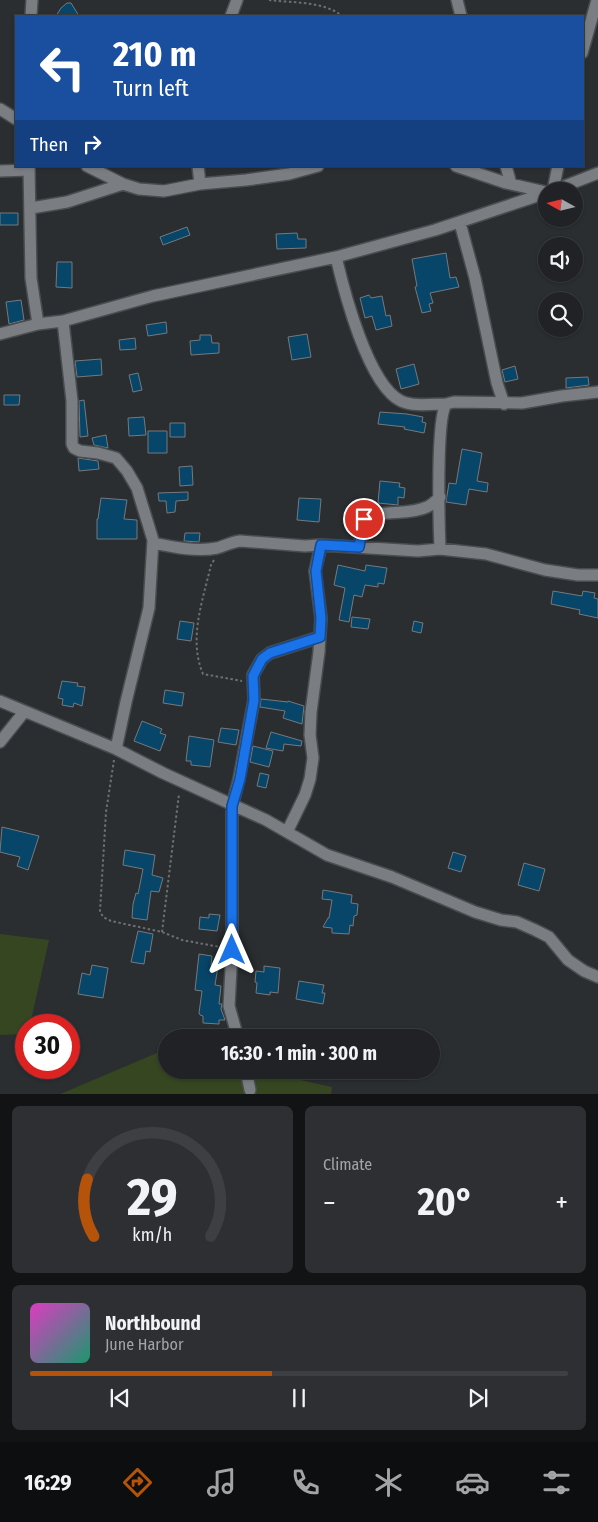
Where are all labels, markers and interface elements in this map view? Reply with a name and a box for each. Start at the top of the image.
text: 210 m [113,33,197,75]
icon: left [30,35,95,100]
text: Turn left [113,75,189,102]
icon: right [78,130,106,158]
text: Then [30,133,68,156]
north arrow [538,182,582,228]
map controls [538,182,583,337]
button: sound [538,237,583,282]
button: search [538,292,583,337]
pin [343,498,385,540]
icon: arrive [350,505,378,533]
position arrow [205,923,257,975]
speed limit sign: 30 [15,1014,80,1079]
text: 16:30 · 1 min · 300 m [221,1042,377,1065]
text: Climate [323,1155,372,1174]
text: 29 [126,1166,178,1229]
text: 20° [417,1179,474,1225]
text: − [323,1186,336,1219]
text: + [555,1186,568,1219]
text: km/h [133,1224,172,1246]
text: Northbound [105,1312,201,1335]
text: June Harbor [105,1335,183,1354]
icon: previous [106,1384,134,1412]
icon: pause [285,1384,313,1412]
icon: next [464,1384,492,1412]
icon: directions [120,1465,155,1500]
icon: music [204,1465,239,1500]
icon: phone [288,1465,323,1500]
icon: climate [371,1465,406,1500]
icon: car [455,1465,490,1500]
icon: filters [539,1465,574,1500]
text: 16:29 [24,1469,72,1496]

